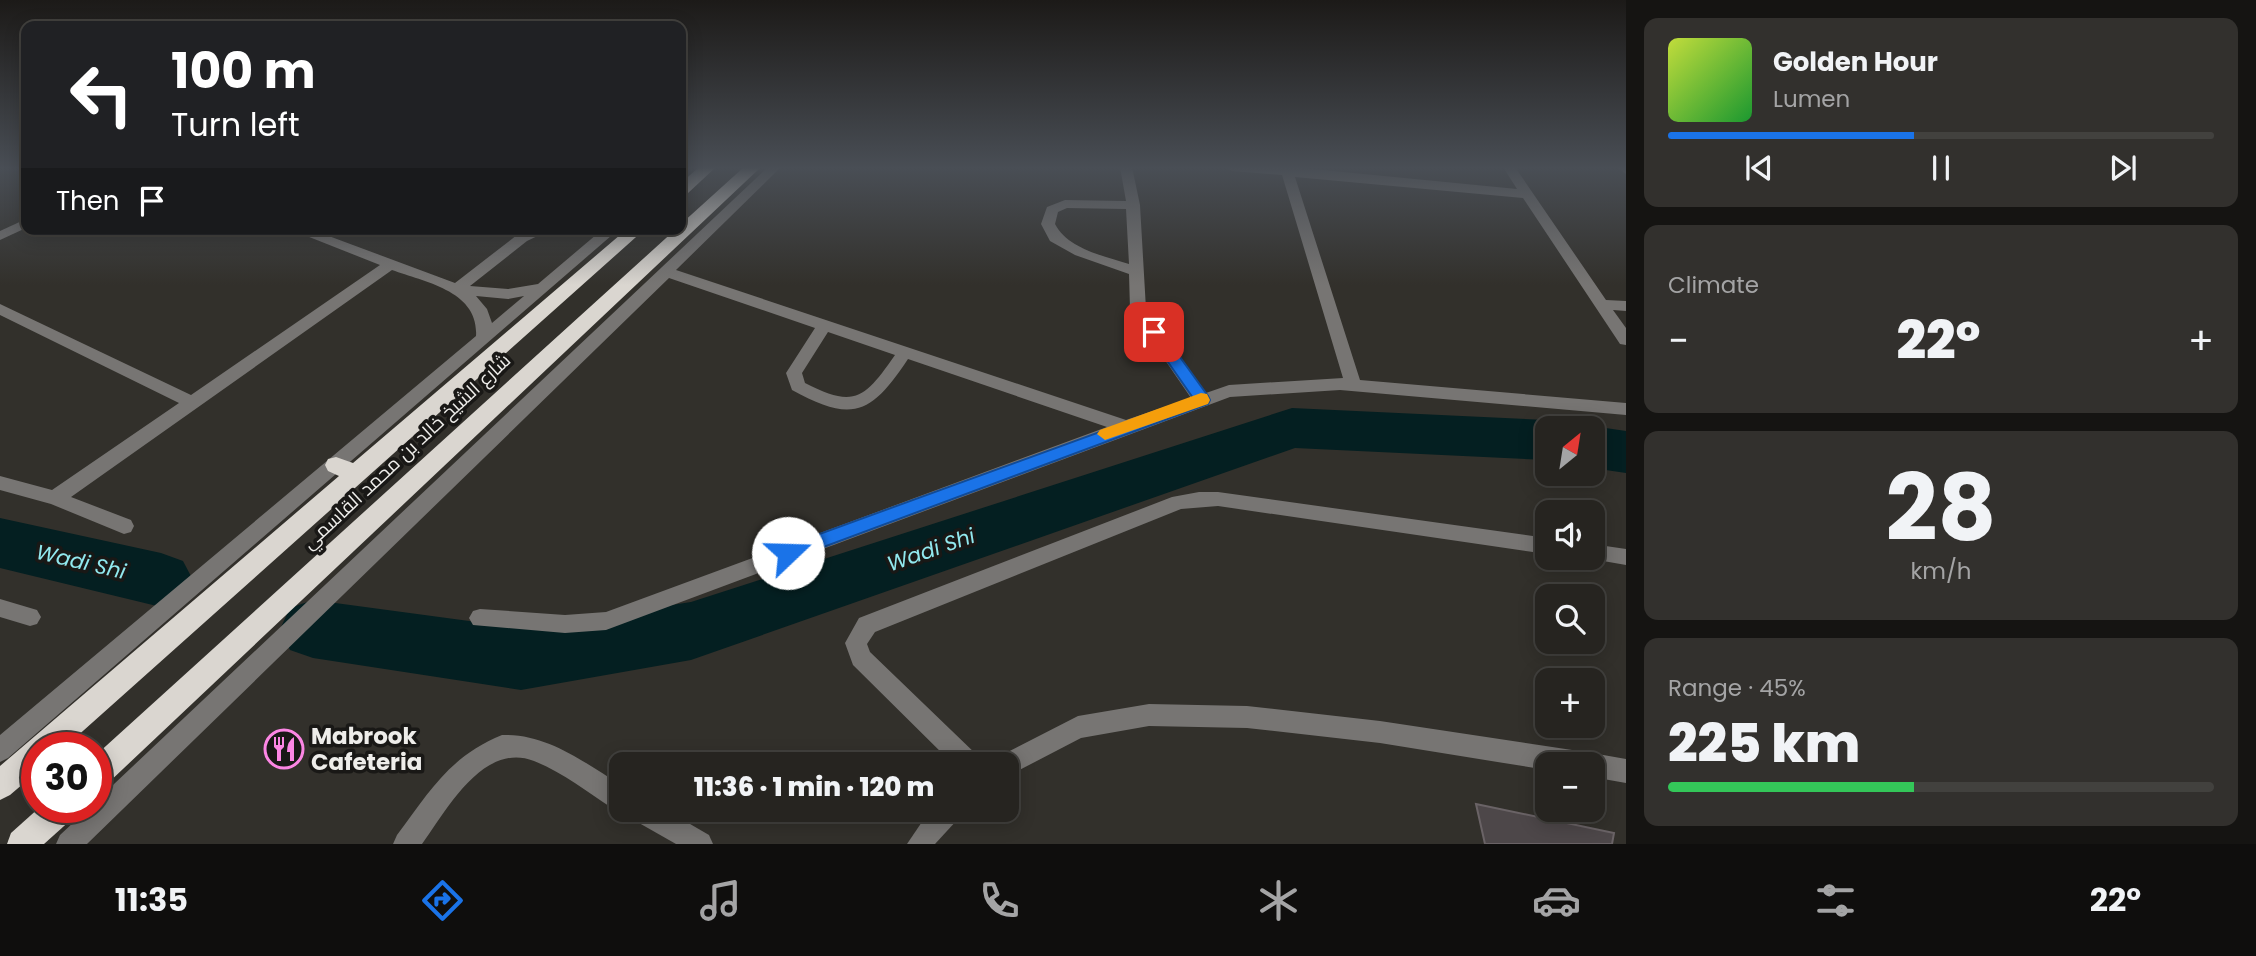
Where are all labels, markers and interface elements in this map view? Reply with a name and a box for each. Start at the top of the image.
text: 100 m [171,37,316,105]
text: Golden Hour [1773,44,1938,80]
icon: left [56,49,147,140]
text: Lumen [1773,83,1850,115]
text: Turn left [171,102,300,147]
icon: previous [1740,149,1778,187]
icon: pause [1922,149,1960,187]
icon: next [2104,149,2142,187]
icon: arrive [133,182,171,220]
text: Then [56,183,119,219]
text: Climate [1668,269,1759,301]
pin [1124,302,1184,362]
text: 22° [1896,304,1981,377]
icon: arrive [1135,313,1173,351]
text: − [1668,314,1689,367]
text: + [2188,314,2214,367]
street label: شارع الشيخ خالد بن محمد القاسمي [296,347,517,556]
north arrow [1535,416,1605,486]
map controls [1535,416,1605,822]
text: 28 [1886,444,1996,572]
button: sound [1535,500,1605,570]
position arrow [751,516,825,590]
water label: Wadi Shi [883,521,979,578]
water label: Wadi Shi [33,537,130,586]
text: km/h [1910,555,1972,587]
button: search [1535,584,1605,654]
button: + [1535,668,1605,738]
text: Range · 45% [1668,672,1806,704]
text: 225 km [1668,707,1860,780]
place label: Mabrook Cafeteria [311,720,422,778]
restaurant icon: Mabrook Cafeteria [263,728,305,770]
speed limit sign: 30 [21,732,112,823]
button: − [1535,752,1605,822]
text: 11:36 · 1 min · 120 m [694,769,934,805]
icon: directions [418,876,467,925]
icon: music [696,876,745,925]
icon: phone [975,876,1024,925]
icon: climate [1254,876,1303,925]
icon: car [1532,876,1581,925]
icon: filters [1811,876,1860,925]
text: 11:35 [115,877,188,922]
text: 22° [2090,877,2141,922]

